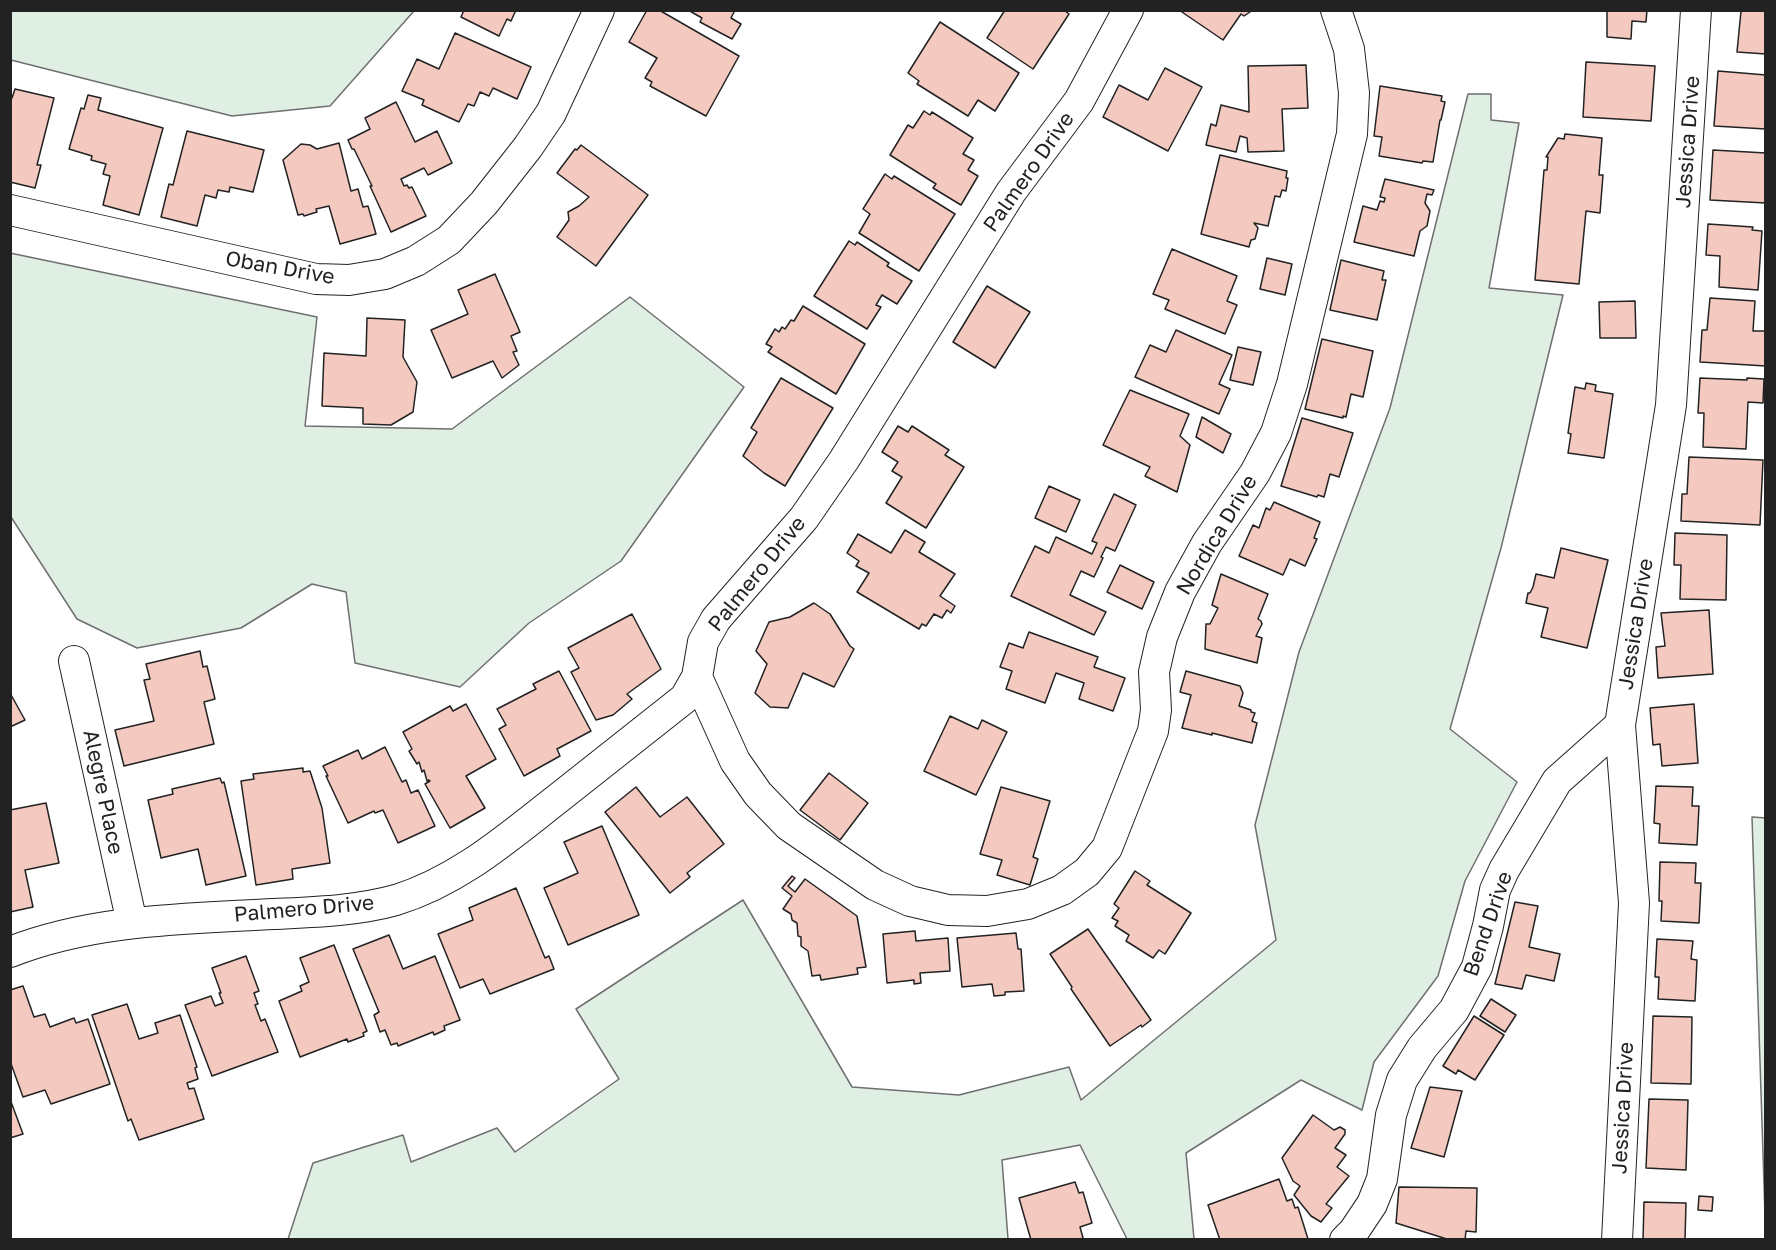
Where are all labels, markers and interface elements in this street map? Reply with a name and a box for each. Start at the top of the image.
street label: Jessica Drive [1671,75,1705,209]
street label: Palmero Drive [978,107,1080,237]
street label: Oban Drive [223,246,337,290]
street label: Nordica Drive [1171,470,1263,600]
street label: Palmero Drive [703,511,811,637]
street label: Jessica Drive [1613,557,1659,691]
street label: Alegre Place [78,727,128,857]
street label: Bend Drive [1458,868,1518,980]
street label: Palmero Drive [233,890,375,928]
street label: Jessica Drive [1607,1041,1639,1175]

